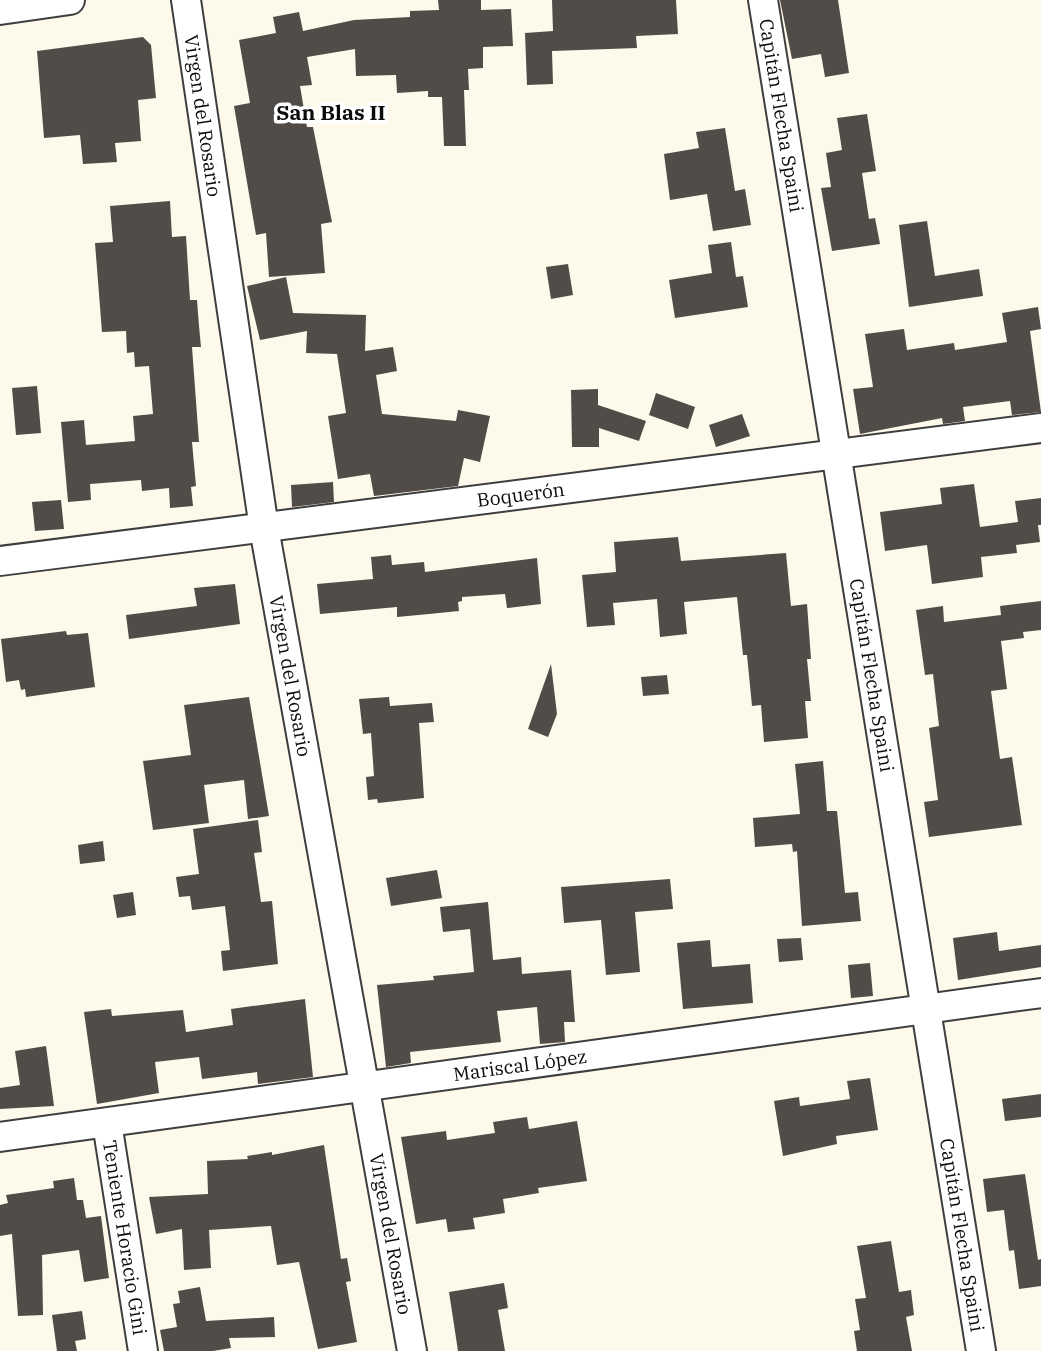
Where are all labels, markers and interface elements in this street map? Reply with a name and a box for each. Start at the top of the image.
street label: Capitán Flecha Spaini [754,17,809,214]
street label: Virgen del Rosario [179,33,227,198]
district label: San Blas II [276,98,386,126]
street label: Boquerón [475,477,566,512]
street label: Capitán Flecha Spaini [845,577,899,774]
street label: Virgen del Rosario [264,593,317,759]
street label: Mariscal López [452,1044,588,1086]
street label: Capitán Flecha Spaini [935,1137,990,1333]
street label: Teniente Horacio Gini [98,1138,152,1337]
street label: Virgen del Rosario [365,1151,417,1317]

